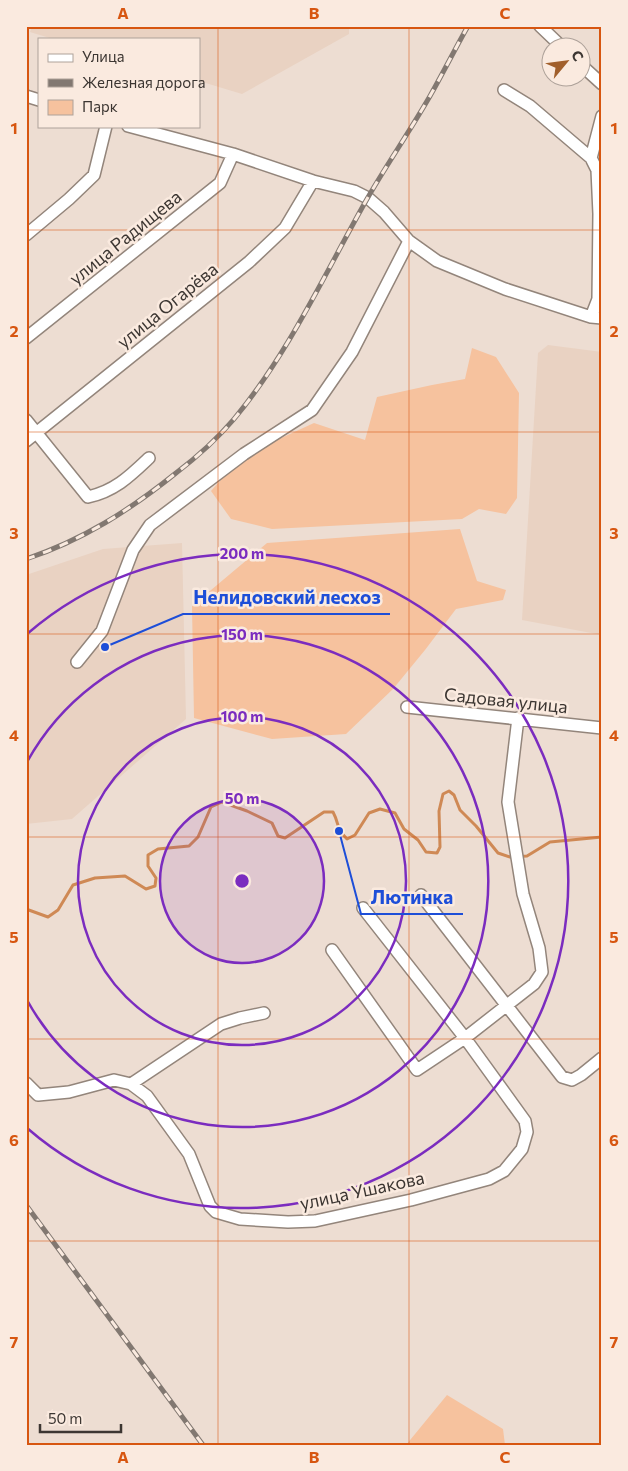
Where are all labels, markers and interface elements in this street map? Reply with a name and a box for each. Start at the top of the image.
text: A [117,3,129,22]
text: B [309,3,320,22]
text: C [500,3,511,22]
legend [38,38,200,128]
north arrow [540,38,590,88]
text: Улица [82,47,124,65]
text: С [568,47,588,64]
text: Железная дорога [82,73,206,91]
text: Парк [82,97,118,115]
text: 1 [10,118,18,137]
text: 1 [610,118,618,137]
street label: улица Радищева [65,185,185,289]
street label: улица Огарёва [112,258,222,352]
text: 2 [9,321,19,340]
text: 2 [609,321,619,340]
text: 3 [9,523,19,542]
text: 3 [609,523,619,542]
text: 200 m [220,544,264,562]
callout: Нелидовский лесхоз [183,580,390,614]
text: Нелидовский лесхоз [193,585,381,608]
text: 150 m [221,625,263,643]
street label: Садовая улица [443,683,569,717]
text: 100 m [221,707,263,725]
text: 4 [9,725,19,744]
text: 4 [609,725,619,744]
text: 50 m [225,789,259,807]
centre of rings [233,872,251,890]
callout: Лютинка [361,880,463,914]
text: Лютинка [371,885,453,908]
text: 5 [9,927,19,946]
text: 5 [609,927,619,946]
text: 6 [9,1130,19,1149]
text: 6 [609,1130,619,1149]
street label: улица Ушакова [298,1166,426,1214]
text: 7 [10,1332,19,1351]
text: 7 [610,1332,619,1351]
scale bar [40,1401,121,1433]
text: 50 m [48,1409,82,1427]
text: A [117,1447,129,1466]
text: B [309,1447,320,1466]
text: C [500,1447,511,1466]

